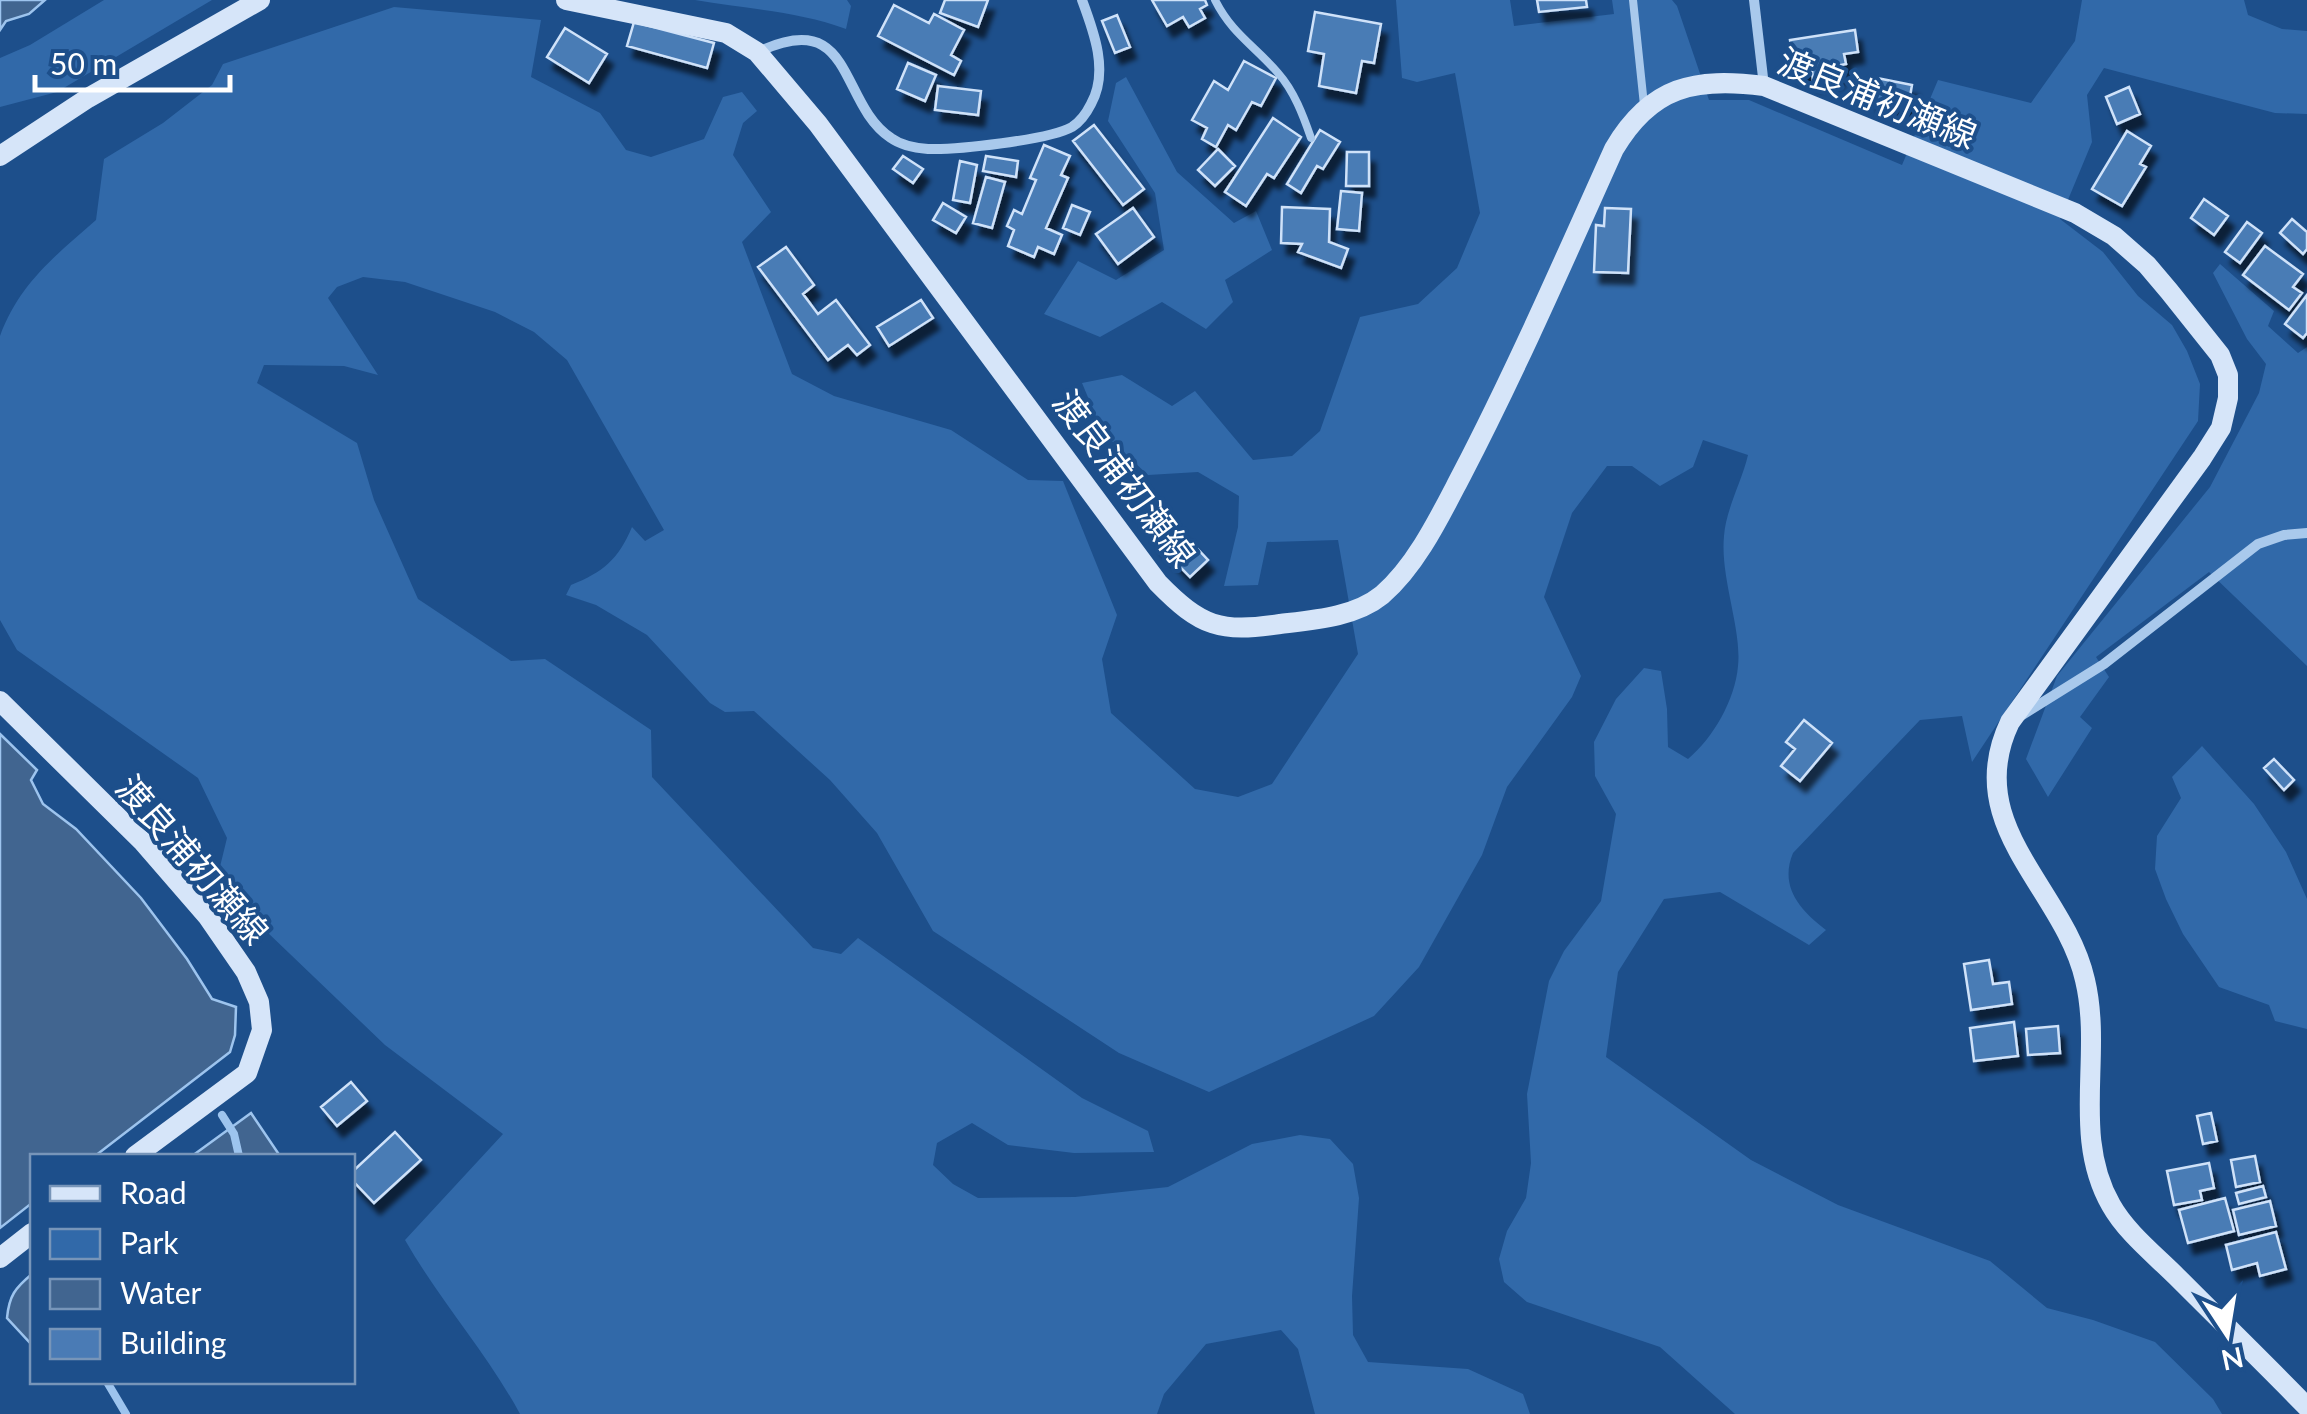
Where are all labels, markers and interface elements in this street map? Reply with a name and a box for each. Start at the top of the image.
scale bar [35,30,230,92]
street label: 渡良浦初瀬線 [1773,38,1983,156]
text: 50 m [50,45,117,81]
street label: 渡良浦初瀬線 [1046,381,1206,574]
street label: 渡良浦初瀬線 [109,766,278,952]
legend [30,1154,355,1384]
text: Road [120,1174,187,1210]
text: Park [120,1224,179,1260]
text: Water [120,1274,202,1310]
north arrow [2177,1284,2277,1384]
text: Building [120,1324,226,1360]
text: N [2218,1341,2246,1378]

